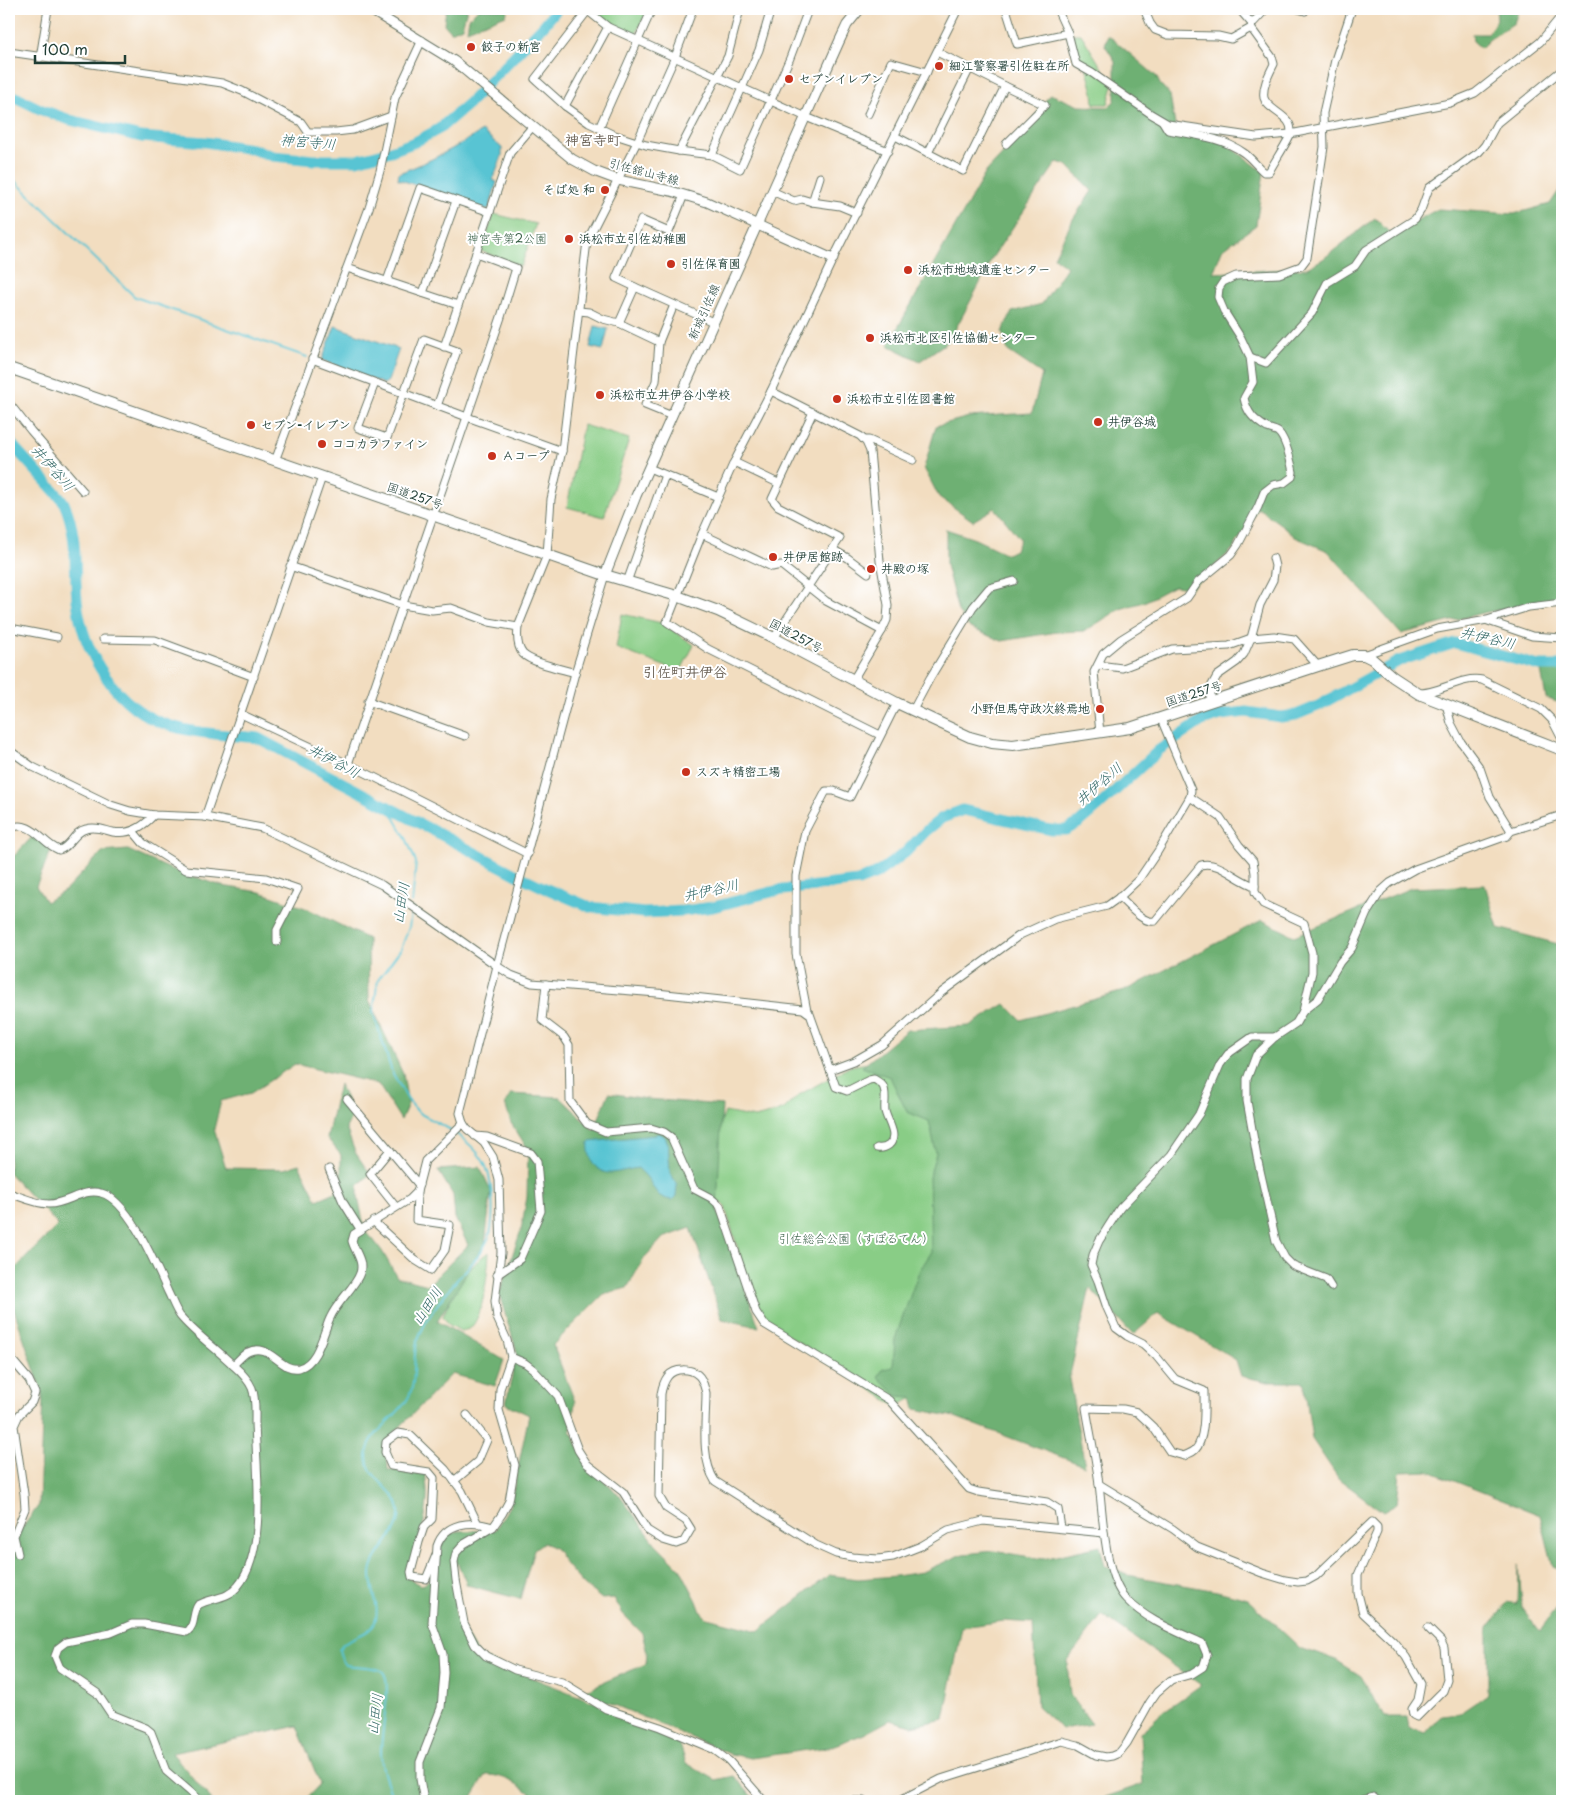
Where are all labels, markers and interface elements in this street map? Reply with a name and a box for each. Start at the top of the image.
scale bar [35,32,125,64]
text: 100 m [42,37,88,60]
place label: 餃子の新宮 [481,37,541,55]
marker: 餃子の新宮 [465,41,477,53]
place label: 細江警察署引佐駐在所 [949,56,1070,74]
marker: 細江警察署引佐駐在所 [933,60,945,72]
place label: セブンイレブン [799,69,883,87]
marker: セブンイレブン [783,73,795,85]
water label: 神宮寺川 [279,129,337,154]
district label: 神宮寺町 [565,129,621,150]
street label: 引佐舘山寺線 [607,153,681,189]
place label: そば処 和 [543,180,595,198]
marker: そば処 和 [599,184,611,196]
park label: 神宮寺第2公園 [467,229,547,247]
place label: 浜松市立引佐幼稚園 [579,229,687,247]
marker: 浜松市立引佐幼稚園 [563,233,575,245]
place label: 引佐保育園 [681,254,741,272]
marker: 引佐保育園 [665,258,677,270]
place label: 浜松市地域遺産センター [918,260,1050,278]
marker: 浜松市地域遺産センター [902,264,914,276]
street label: 新城引佐線 [683,281,724,343]
place label: 浜松市北区引佐協働センター [880,328,1036,346]
marker: 浜松市北区引佐協働センター [864,332,876,344]
place label: 浜松市立井伊谷小学校 [610,385,730,403]
marker: 浜松市立井伊谷小学校 [594,389,606,401]
place label: 浜松市立引佐図書館 [847,389,955,407]
marker: 浜松市立引佐図書館 [831,393,843,405]
place label: 井伊谷城 [1108,412,1156,430]
place label: セブン-イレブン [261,415,351,433]
marker: 井伊谷城 [1092,416,1104,428]
marker: セブン-イレブン [245,419,257,431]
place label: ココカラファイン [332,434,428,452]
marker: ココカラファイン [316,438,328,450]
water label: 井伊谷川 [27,440,80,496]
place label: Ａコープ [502,446,550,464]
marker: Ａコープ [486,450,498,462]
street label: 国道257号 [385,477,446,513]
place label: 井伊居館跡 [783,547,843,565]
marker: 井伊居館跡 [767,551,779,563]
place label: 井殿の塚 [881,559,929,577]
marker: 井殿の塚 [865,563,877,575]
street label: 国道257号 [766,613,827,657]
water label: 井伊谷川 [1458,621,1518,654]
district label: 引佐町井伊谷 [643,661,727,682]
street label: 国道257号 [1163,675,1224,711]
place label: 小野但馬守政次終焉地 [970,699,1090,717]
marker: 小野但馬守政次終焉地 [1094,703,1106,715]
water label: 井伊谷川 [305,738,364,783]
water label: 井伊谷川 [1071,757,1127,810]
place label: スズキ精密工場 [696,762,780,780]
marker: スズキ精密工場 [680,766,692,778]
water label: 井伊谷川 [681,873,740,906]
water label: 山田川 [387,881,414,925]
park label: 引佐総合公園（すぽるてん） [778,1229,934,1247]
water label: 山田川 [406,1282,447,1329]
water label: 山田川 [362,1692,387,1736]

